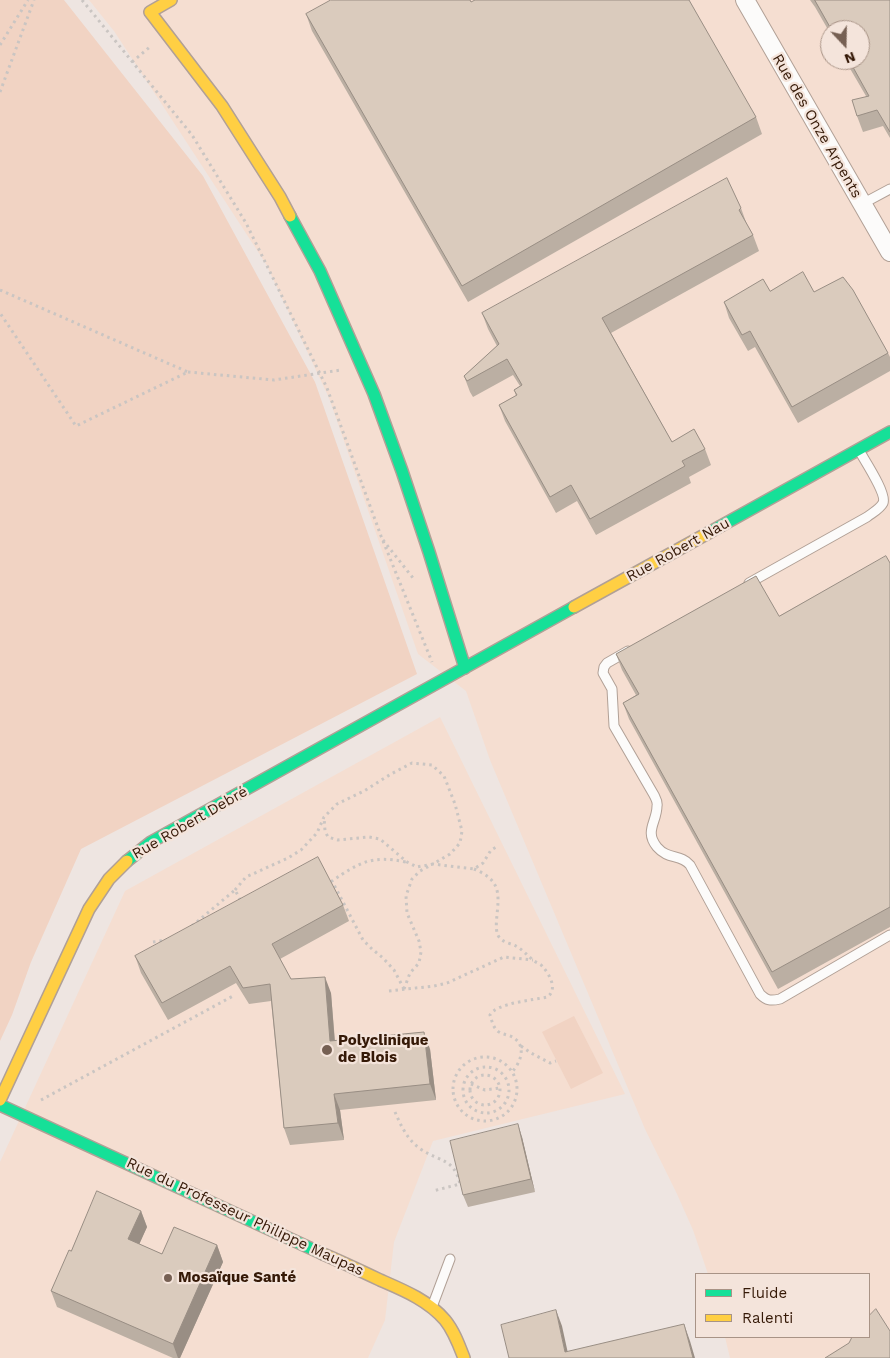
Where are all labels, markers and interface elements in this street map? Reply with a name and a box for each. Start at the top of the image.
north arrow [820,20,870,70]
text: N [842,49,858,67]
street label: Rue des Onze Arpents [768,51,866,201]
street label: Rue Robert Nau [623,514,733,586]
street label: Rue Robert Debré [129,783,251,863]
place label: Polyclinique de Blois [338,1032,429,1067]
marker: Polyclinique de Blois [320,1043,334,1057]
street label: Rue du Professeur Philippe Maupas [124,1154,366,1280]
place label: Mosaïque Santé [178,1269,296,1287]
marker: Mosaïque Santé [162,1272,174,1284]
legend [695,1273,870,1338]
text: Fluide [742,1284,787,1302]
text: Ralenti [742,1309,793,1327]

